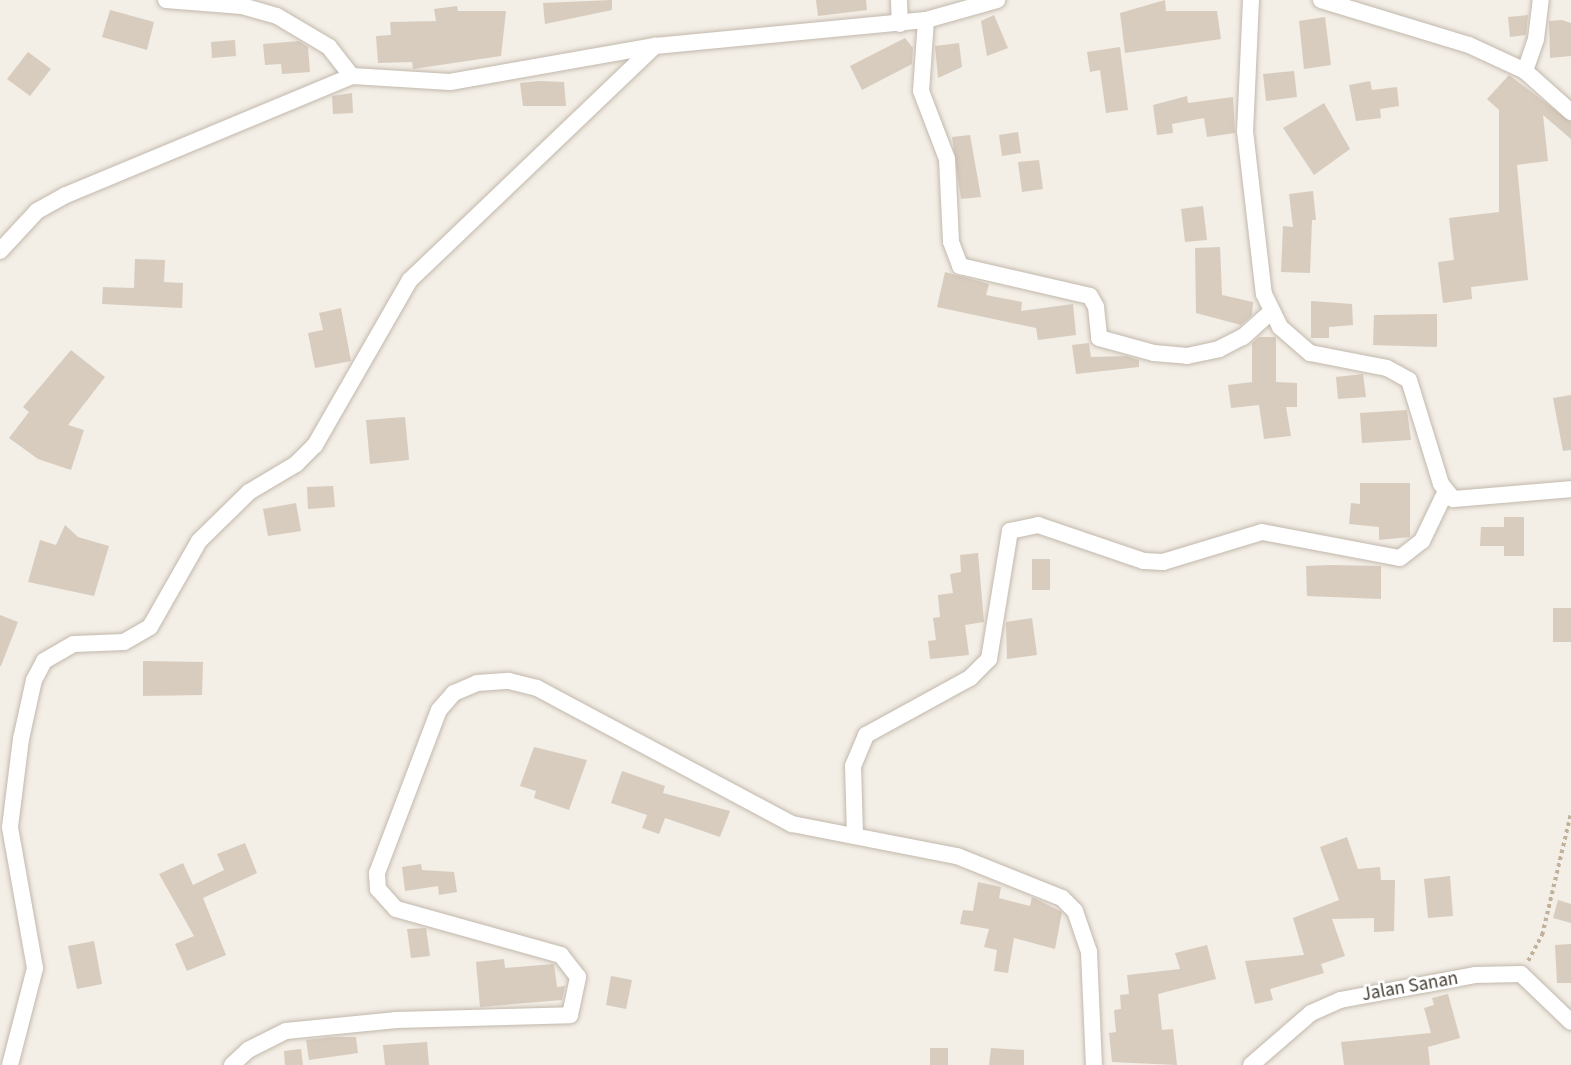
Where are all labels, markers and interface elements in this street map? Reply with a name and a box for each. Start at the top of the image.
street label: Jalan Sanan [1360,967,1460,1007]

